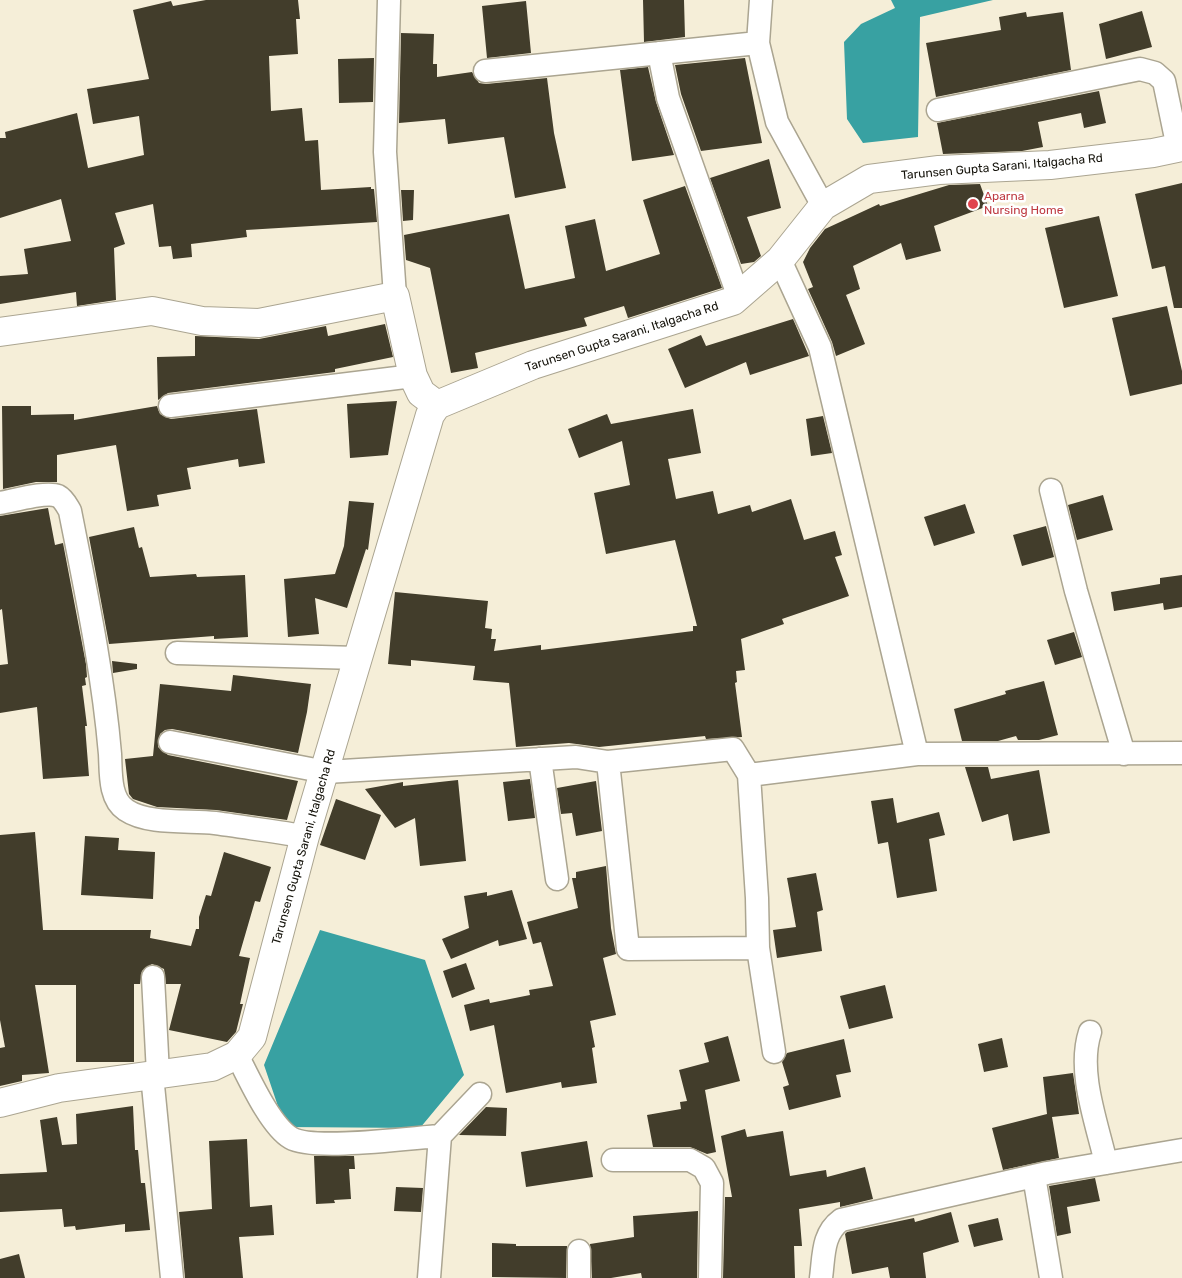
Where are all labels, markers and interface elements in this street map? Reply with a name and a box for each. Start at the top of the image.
street label: Tarunsen Gupta Sarani, Italgacha Rd [901,151,1103,183]
place label: Aparna Nursing Home [984,190,1063,218]
marker: Aparna Nursing Home [966,197,980,211]
street label: Tarunsen Gupta Sarani, Italgacha Rd [524,299,720,375]
street label: Tarunsen Gupta Sarani, Italgacha Rd [269,748,339,946]

